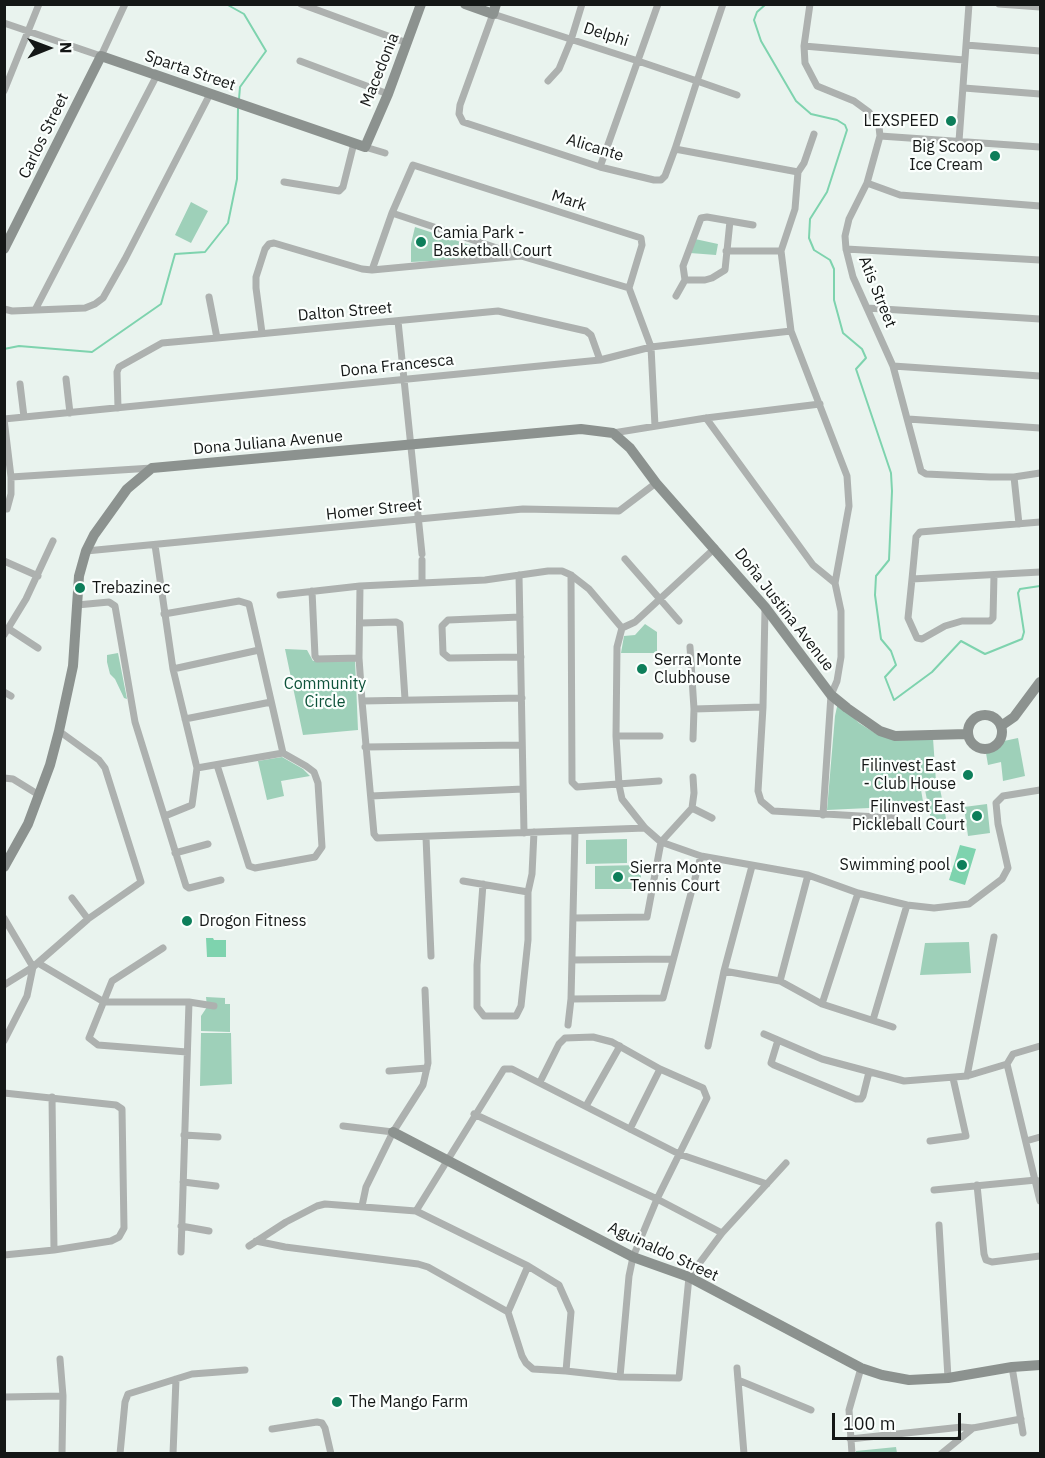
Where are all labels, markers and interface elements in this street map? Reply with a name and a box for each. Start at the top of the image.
north arrow [18,18,78,78]
street label: Delphi [581,19,631,51]
street label: Macedonia [356,30,404,110]
text: N [56,42,76,54]
street label: Sparta Street [142,46,238,96]
street label: Carlos Street [15,90,73,182]
place label: LEXSPEED [863,111,939,131]
marker: LEXSPEED [944,114,958,128]
street label: Alicante [564,130,626,166]
place label: Big Scoop Ice Cream [909,137,983,175]
marker: Big Scoop Ice Cream [988,149,1002,163]
street label: Mark [549,186,589,216]
place label: Camia Park - Basketball Court [433,223,552,261]
marker: Camia Park - Basketball Court [414,235,428,249]
street label: Atis Street [854,254,900,330]
street label: Dalton Street [297,298,393,326]
street label: Dona Francesca [339,350,455,382]
street label: Dona Juliana Avenue [192,427,344,459]
street label: Homer Street [325,495,423,525]
street label: Doña Justina Avenue [730,545,838,675]
place label: Trebazinec [92,578,170,598]
marker: Trebazinec [73,581,87,595]
place label: Serra Monte Clubhouse [654,650,741,688]
marker: Serra Monte Clubhouse [635,662,649,676]
park label: Community Circle [284,674,366,712]
place label: Filinvest East - Club House [861,756,956,794]
marker: Filinvest East - Club House [961,768,975,782]
place label: Filinvest East Pickleball Court [852,797,965,835]
marker: Filinvest East Pickleball Court [970,809,984,823]
place label: Swimming pool [840,855,950,875]
place label: Sierra Monte Tennis Court [630,858,721,896]
marker: Swimming pool [955,858,969,872]
marker: Sierra Monte Tennis Court [611,870,625,884]
place label: Drogon Fitness [199,911,307,931]
marker: Drogon Fitness [180,914,194,928]
street label: Aguinaldo Street [605,1218,721,1286]
place label: The Mango Farm [349,1392,468,1412]
marker: The Mango Farm [330,1395,344,1409]
scale bar [835,1401,964,1439]
text: 100 m [843,1412,895,1435]

